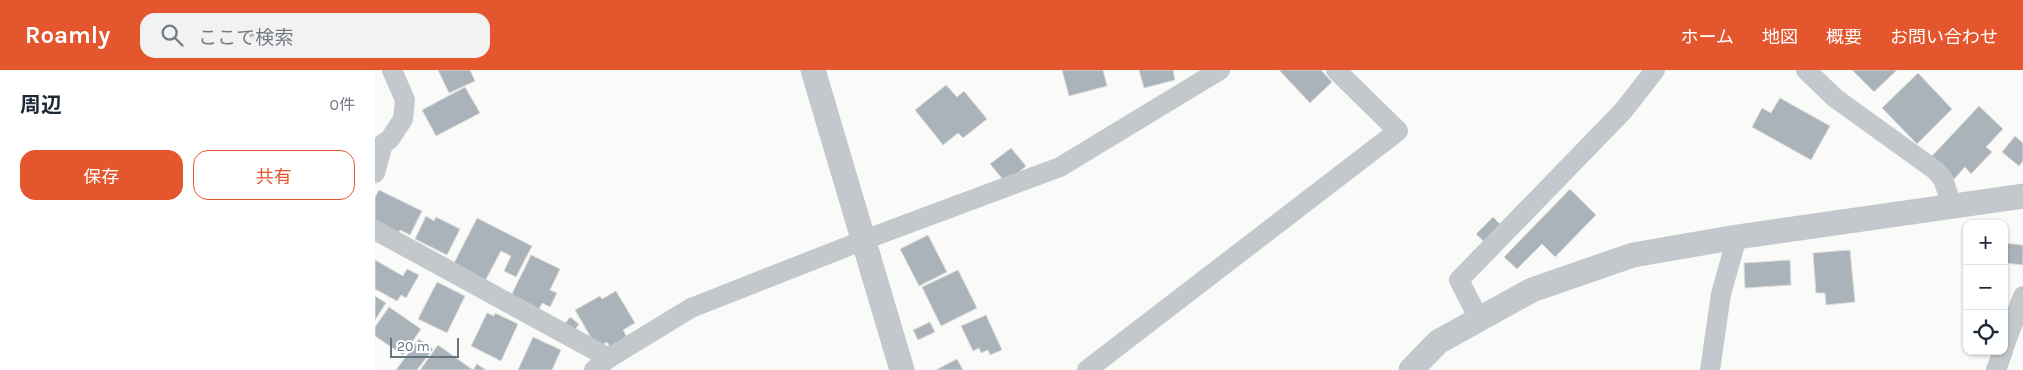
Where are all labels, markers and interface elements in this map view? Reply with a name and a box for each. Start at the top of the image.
search box [140,13,490,58]
text: Roamly [25,21,110,49]
icon: search [158,21,186,49]
text: ホーム [1681,26,1734,48]
text: 地図 [1762,26,1798,48]
text: 概要 [1826,26,1862,48]
text: お問い合わせ [1890,26,1998,48]
text: ここで検索 [198,27,293,49]
text: 周辺 [20,93,62,117]
text: 0件 [330,95,355,114]
button: 保存 [20,150,183,200]
button: 共有 [193,150,355,200]
map controls [1963,220,2008,355]
button: + [1963,220,2008,265]
button: − [1963,265,2008,310]
button: locate [1963,310,2008,355]
scale bar [390,335,459,358]
text: 20 m [397,338,430,355]

